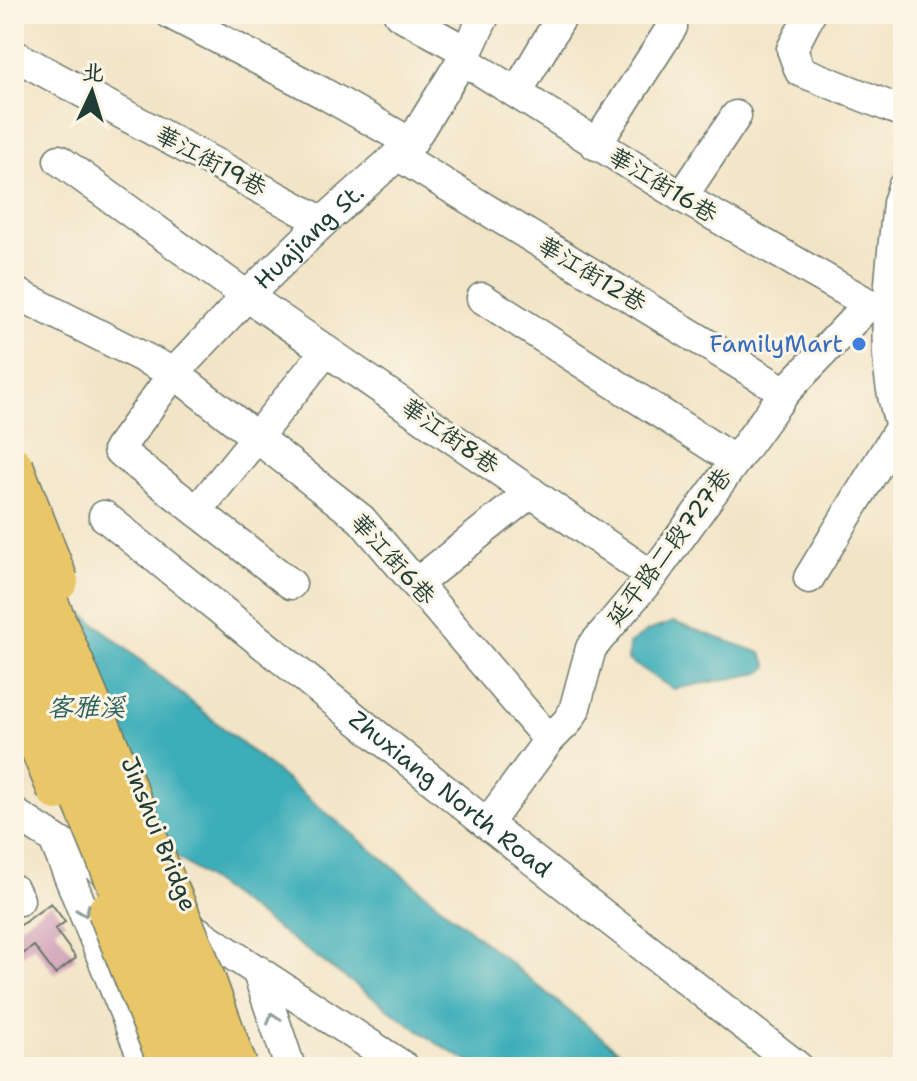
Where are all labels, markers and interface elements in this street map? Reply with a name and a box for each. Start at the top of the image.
north arrow [52,52,132,132]
text: 北 [81,57,105,88]
street label: 華江街19巷 [150,118,272,204]
street label: 華江街16巷 [602,140,724,230]
street label: Huajiang St. [247,177,371,296]
street label: 華江街12巷 [532,229,652,319]
place label: FamilyMart [710,328,843,360]
marker: FamilyMart [850,335,868,353]
street label: 華江街8巷 [395,391,505,481]
street label: 延平路二段727巷 [599,461,739,633]
street label: 華江街6巷 [343,506,443,612]
water label: 客雅溪 [47,689,127,724]
street label: Zhuxiang North Road [342,703,558,885]
street label: Jinshui Bridge [113,752,205,916]
one-way arrow [74,903,91,917]
one-way arrow [267,1012,283,1026]

